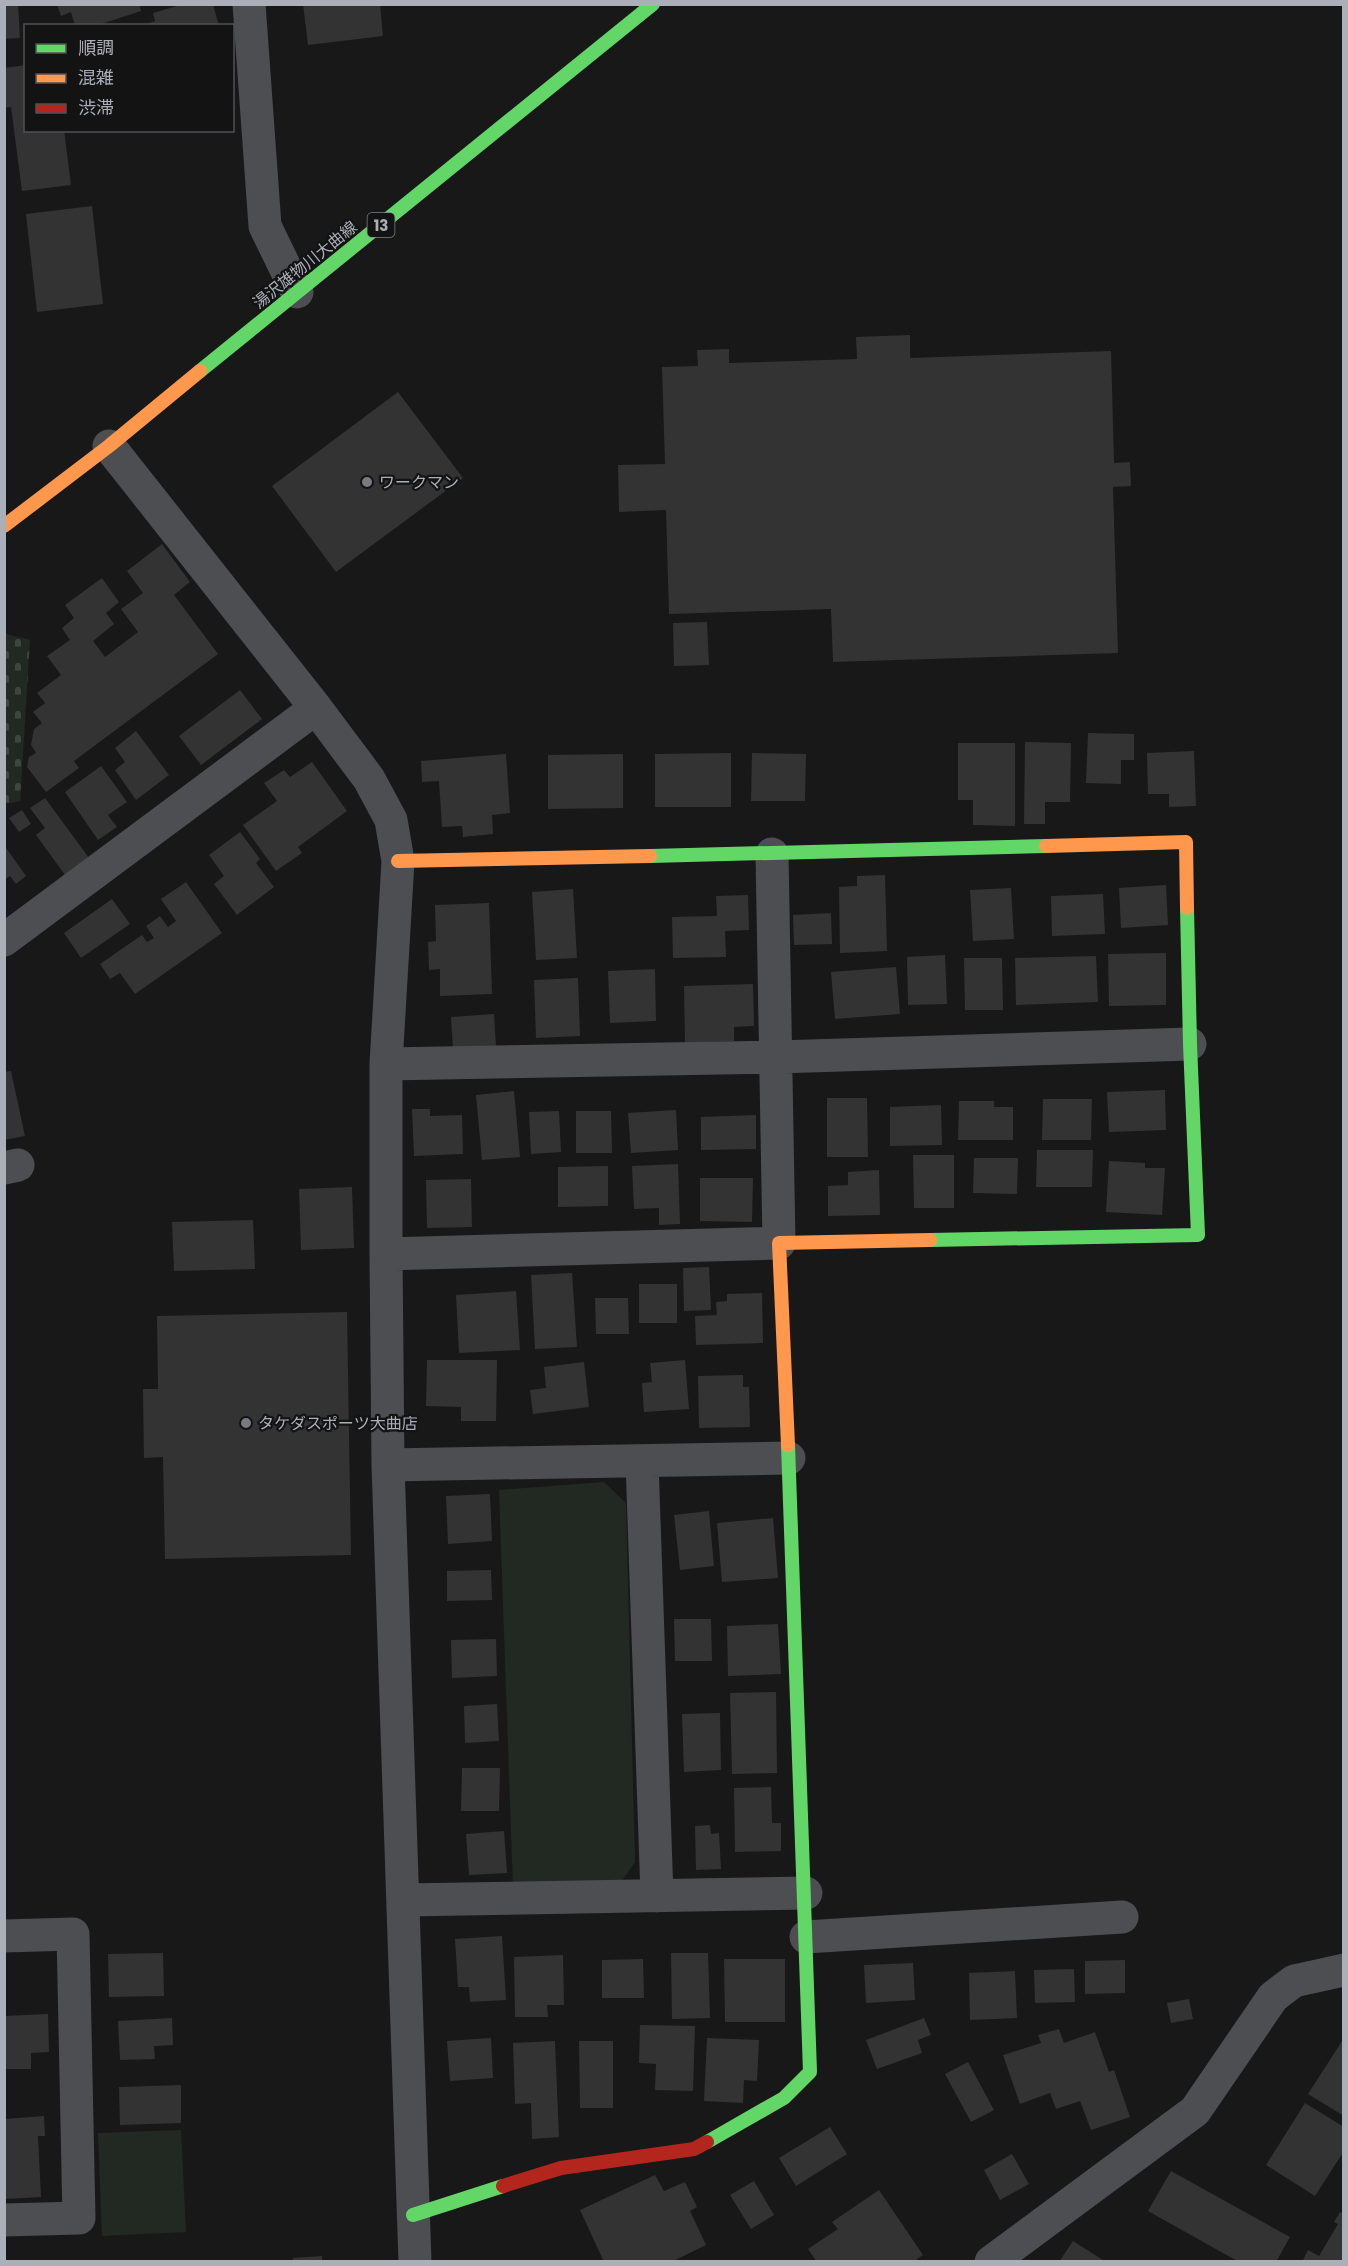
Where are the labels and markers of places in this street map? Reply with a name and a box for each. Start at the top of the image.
place label: ワークマン [379,471,459,494]
marker: ワークマン [360,475,374,489]
place label: タケダスポーツ大曲店 [258,1412,418,1435]
marker: タケダスポーツ大曲店 [239,1416,253,1430]

